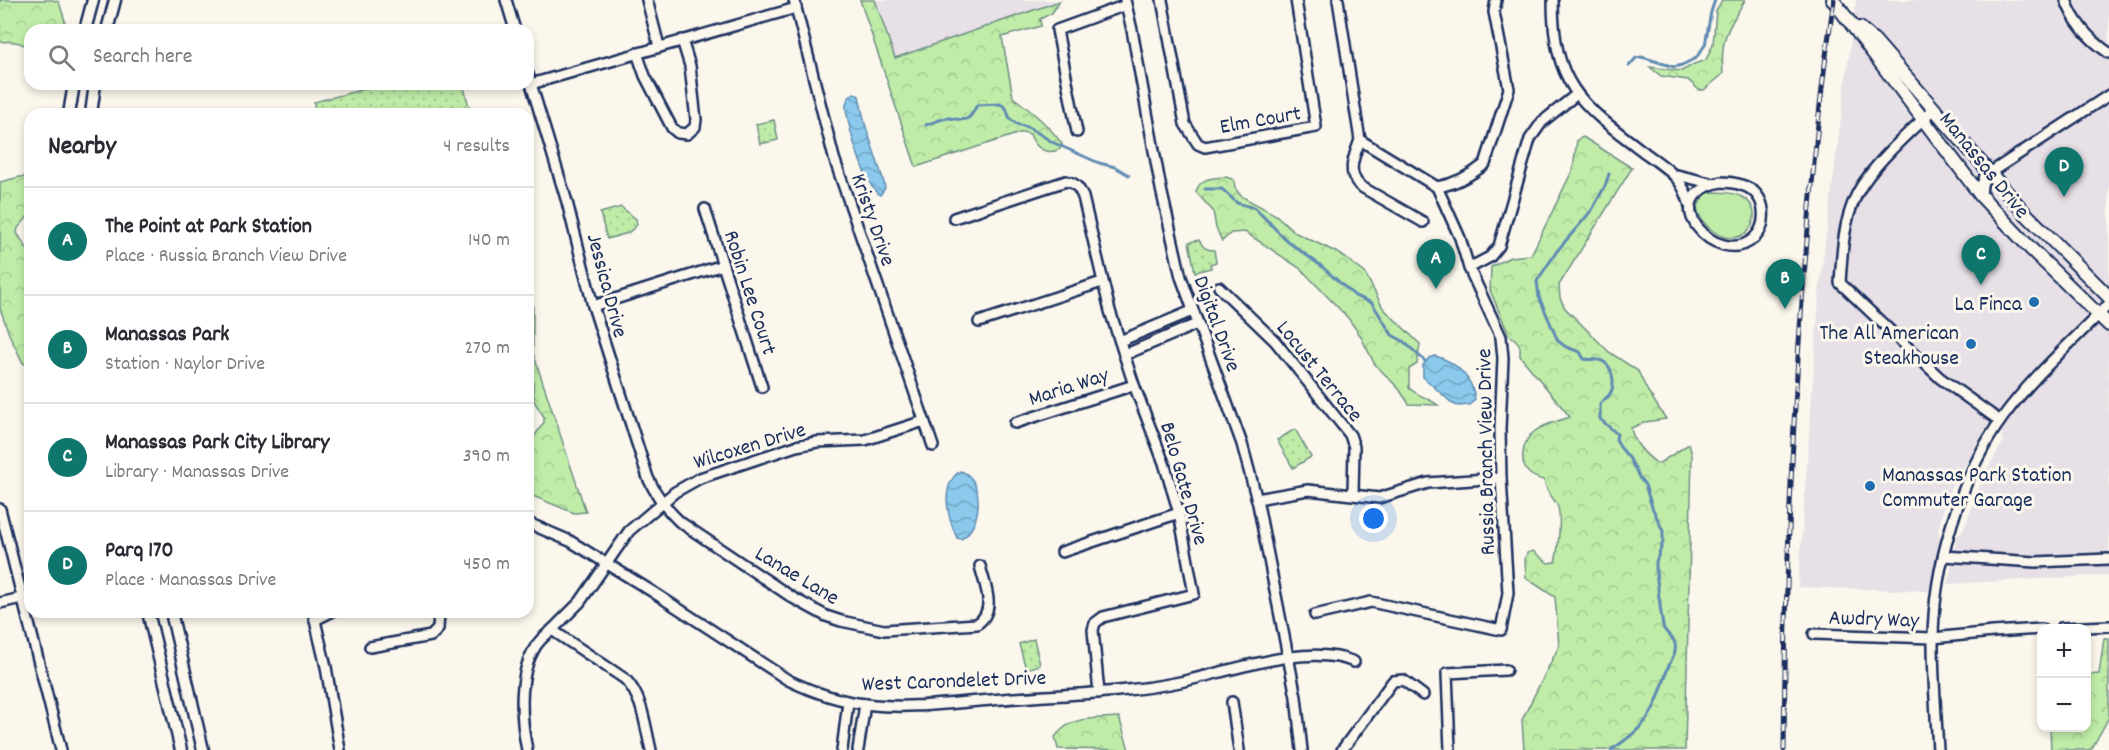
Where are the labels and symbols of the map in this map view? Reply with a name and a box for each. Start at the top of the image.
street label: Elm Court [1218,99,1304,144]
street label: Manassas Drive [1931,106,2036,226]
pin: D [2044,148,2084,197]
street label: Kristy Drive [841,170,902,271]
street label: Robin Lee Court [714,227,783,359]
street label: Jessica Drive [577,230,634,342]
pin: C [1962,236,2000,285]
pin: A [1416,240,1456,289]
pin: B [1766,260,1804,309]
street label: Digital Drive [1184,272,1247,377]
place label: La Finca [1954,290,2023,321]
marker: La Finca [2027,295,2041,309]
street label: Locust Terrace [1267,315,1369,430]
place label: The All American Steakhouse [1820,319,1959,375]
marker: The All American Steakhouse [1964,337,1978,351]
street label: Russia Branch View Drive [1470,348,1505,556]
street label: Maria Way [1025,360,1114,416]
street label: Wilcoxen Drive [690,416,810,479]
street label: Belo Gate Drive [1150,419,1215,549]
place label: Manassas Park Station Commuter Garage [1882,461,2072,517]
marker: Manassas Park Station Commuter Garage [1863,479,1877,493]
your location [1359,504,1388,533]
street label: Lanae Lane [748,540,844,614]
street label: Awdry Way [1828,603,1921,638]
street label: West Carondelet Drive [861,664,1047,701]

